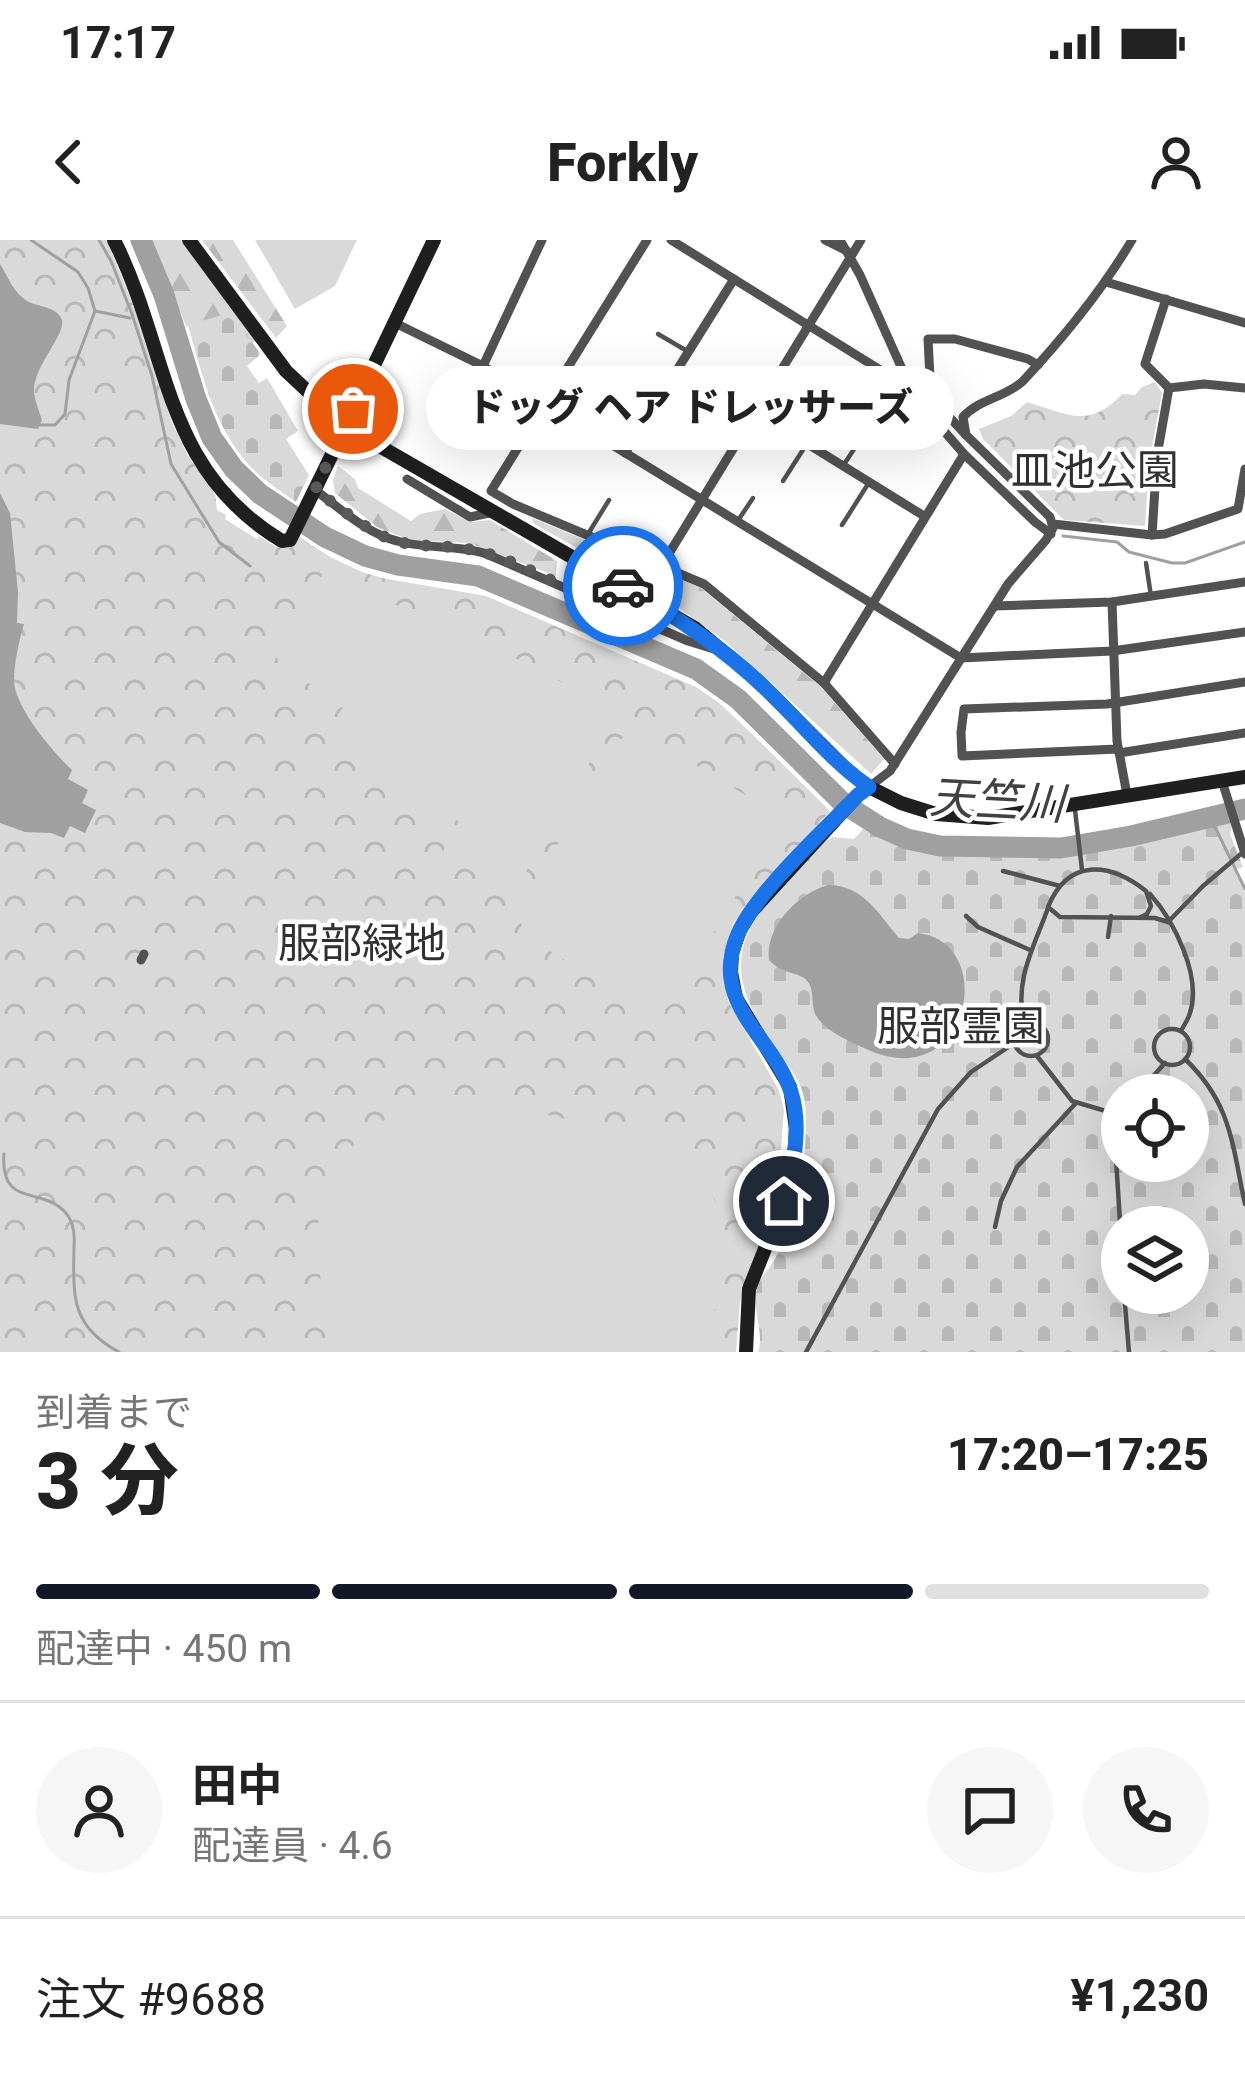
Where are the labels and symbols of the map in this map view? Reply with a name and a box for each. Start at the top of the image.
pin [302,358,404,460]
callout: ドッグ ヘア ドレッサーズ [425,367,953,451]
park label: 皿池公園 [1011,446,1179,495]
courier [563,526,683,646]
water label: 天竺川 [928,771,1070,831]
park label: 服部緑地 [278,919,446,968]
park label: 服部霊園 [877,1002,1045,1051]
pin [733,1150,835,1252]

